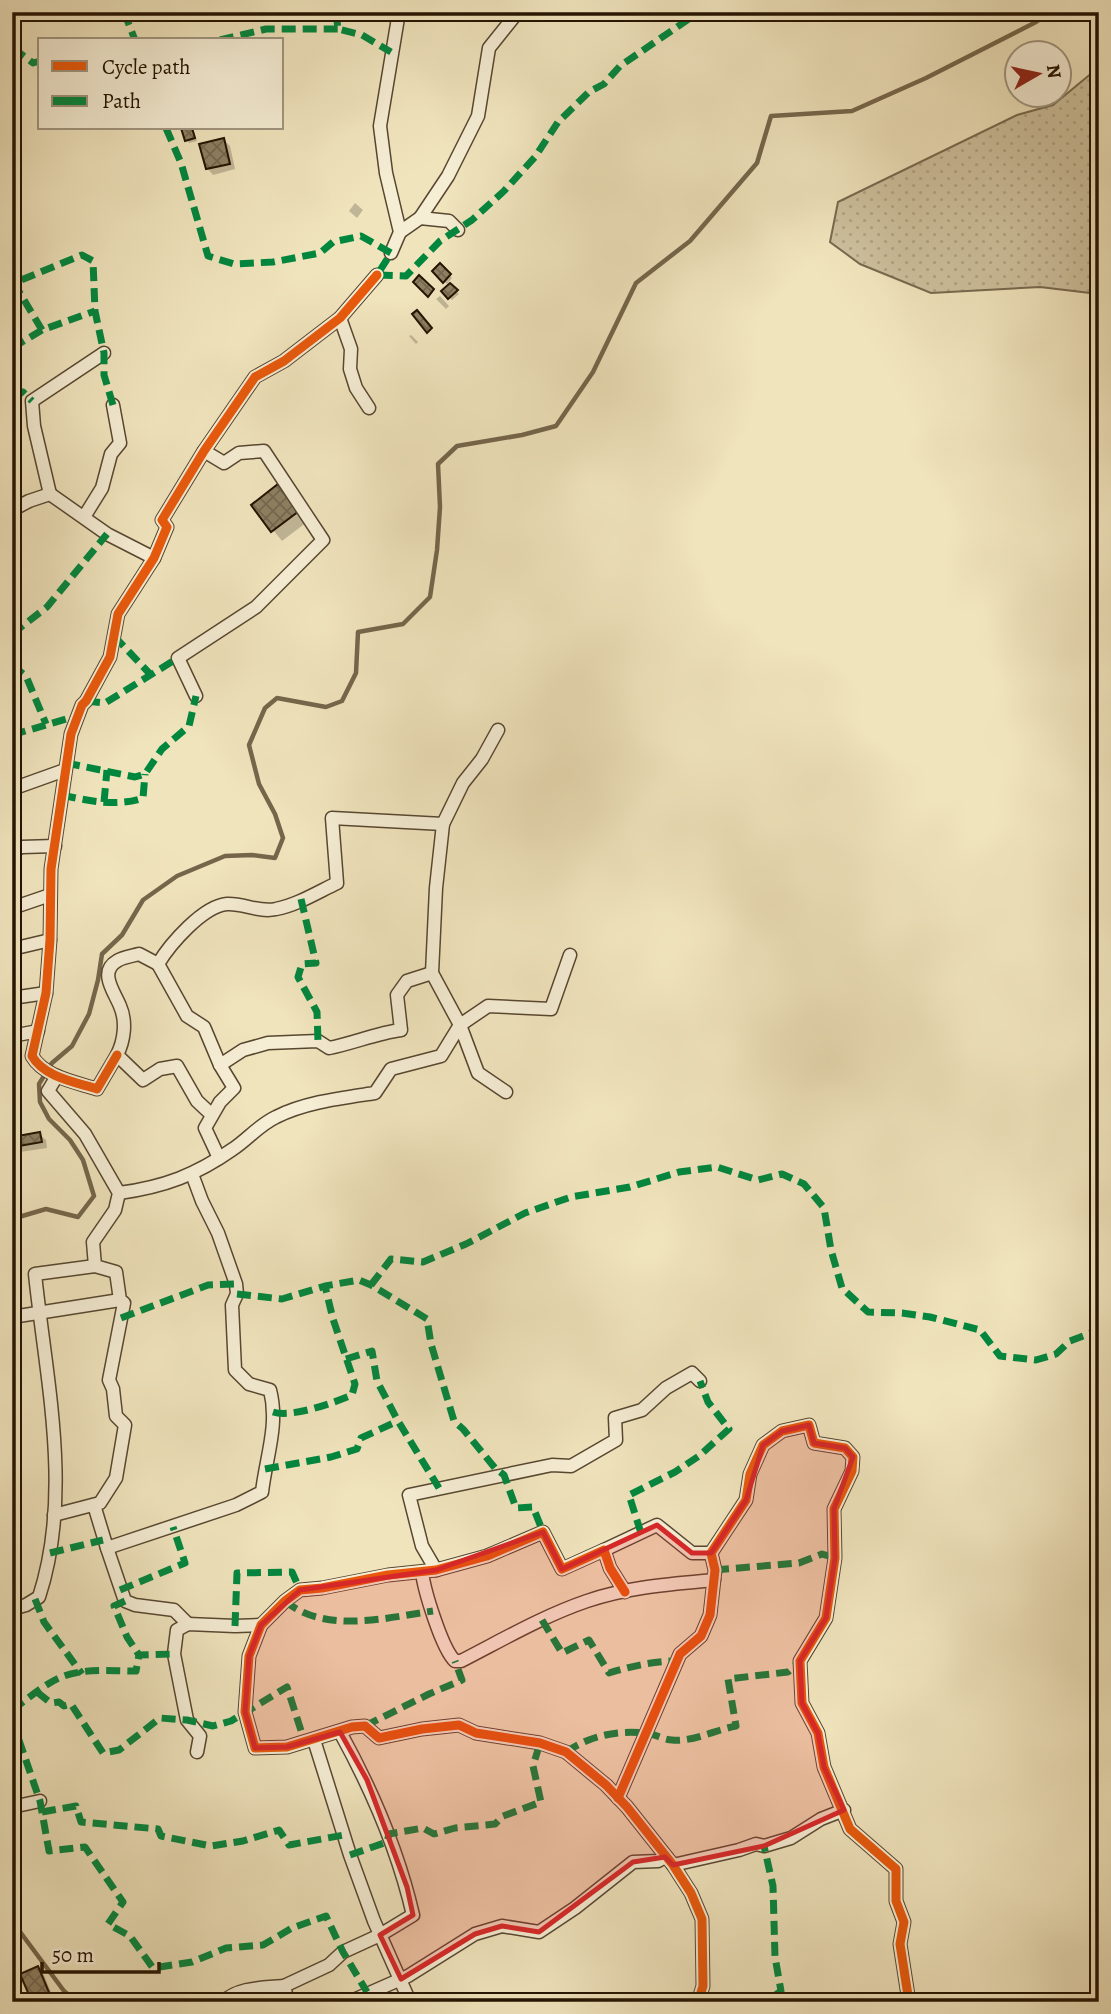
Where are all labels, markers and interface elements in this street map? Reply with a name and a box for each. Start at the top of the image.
legend [38,38,284,130]
north arrow [1002,38,1072,108]
text: Cycle path [102,53,191,81]
text: N [1040,63,1068,81]
text: Path [102,87,141,115]
scale bar [42,1930,159,1974]
text: 50 m [52,1941,94,1969]

